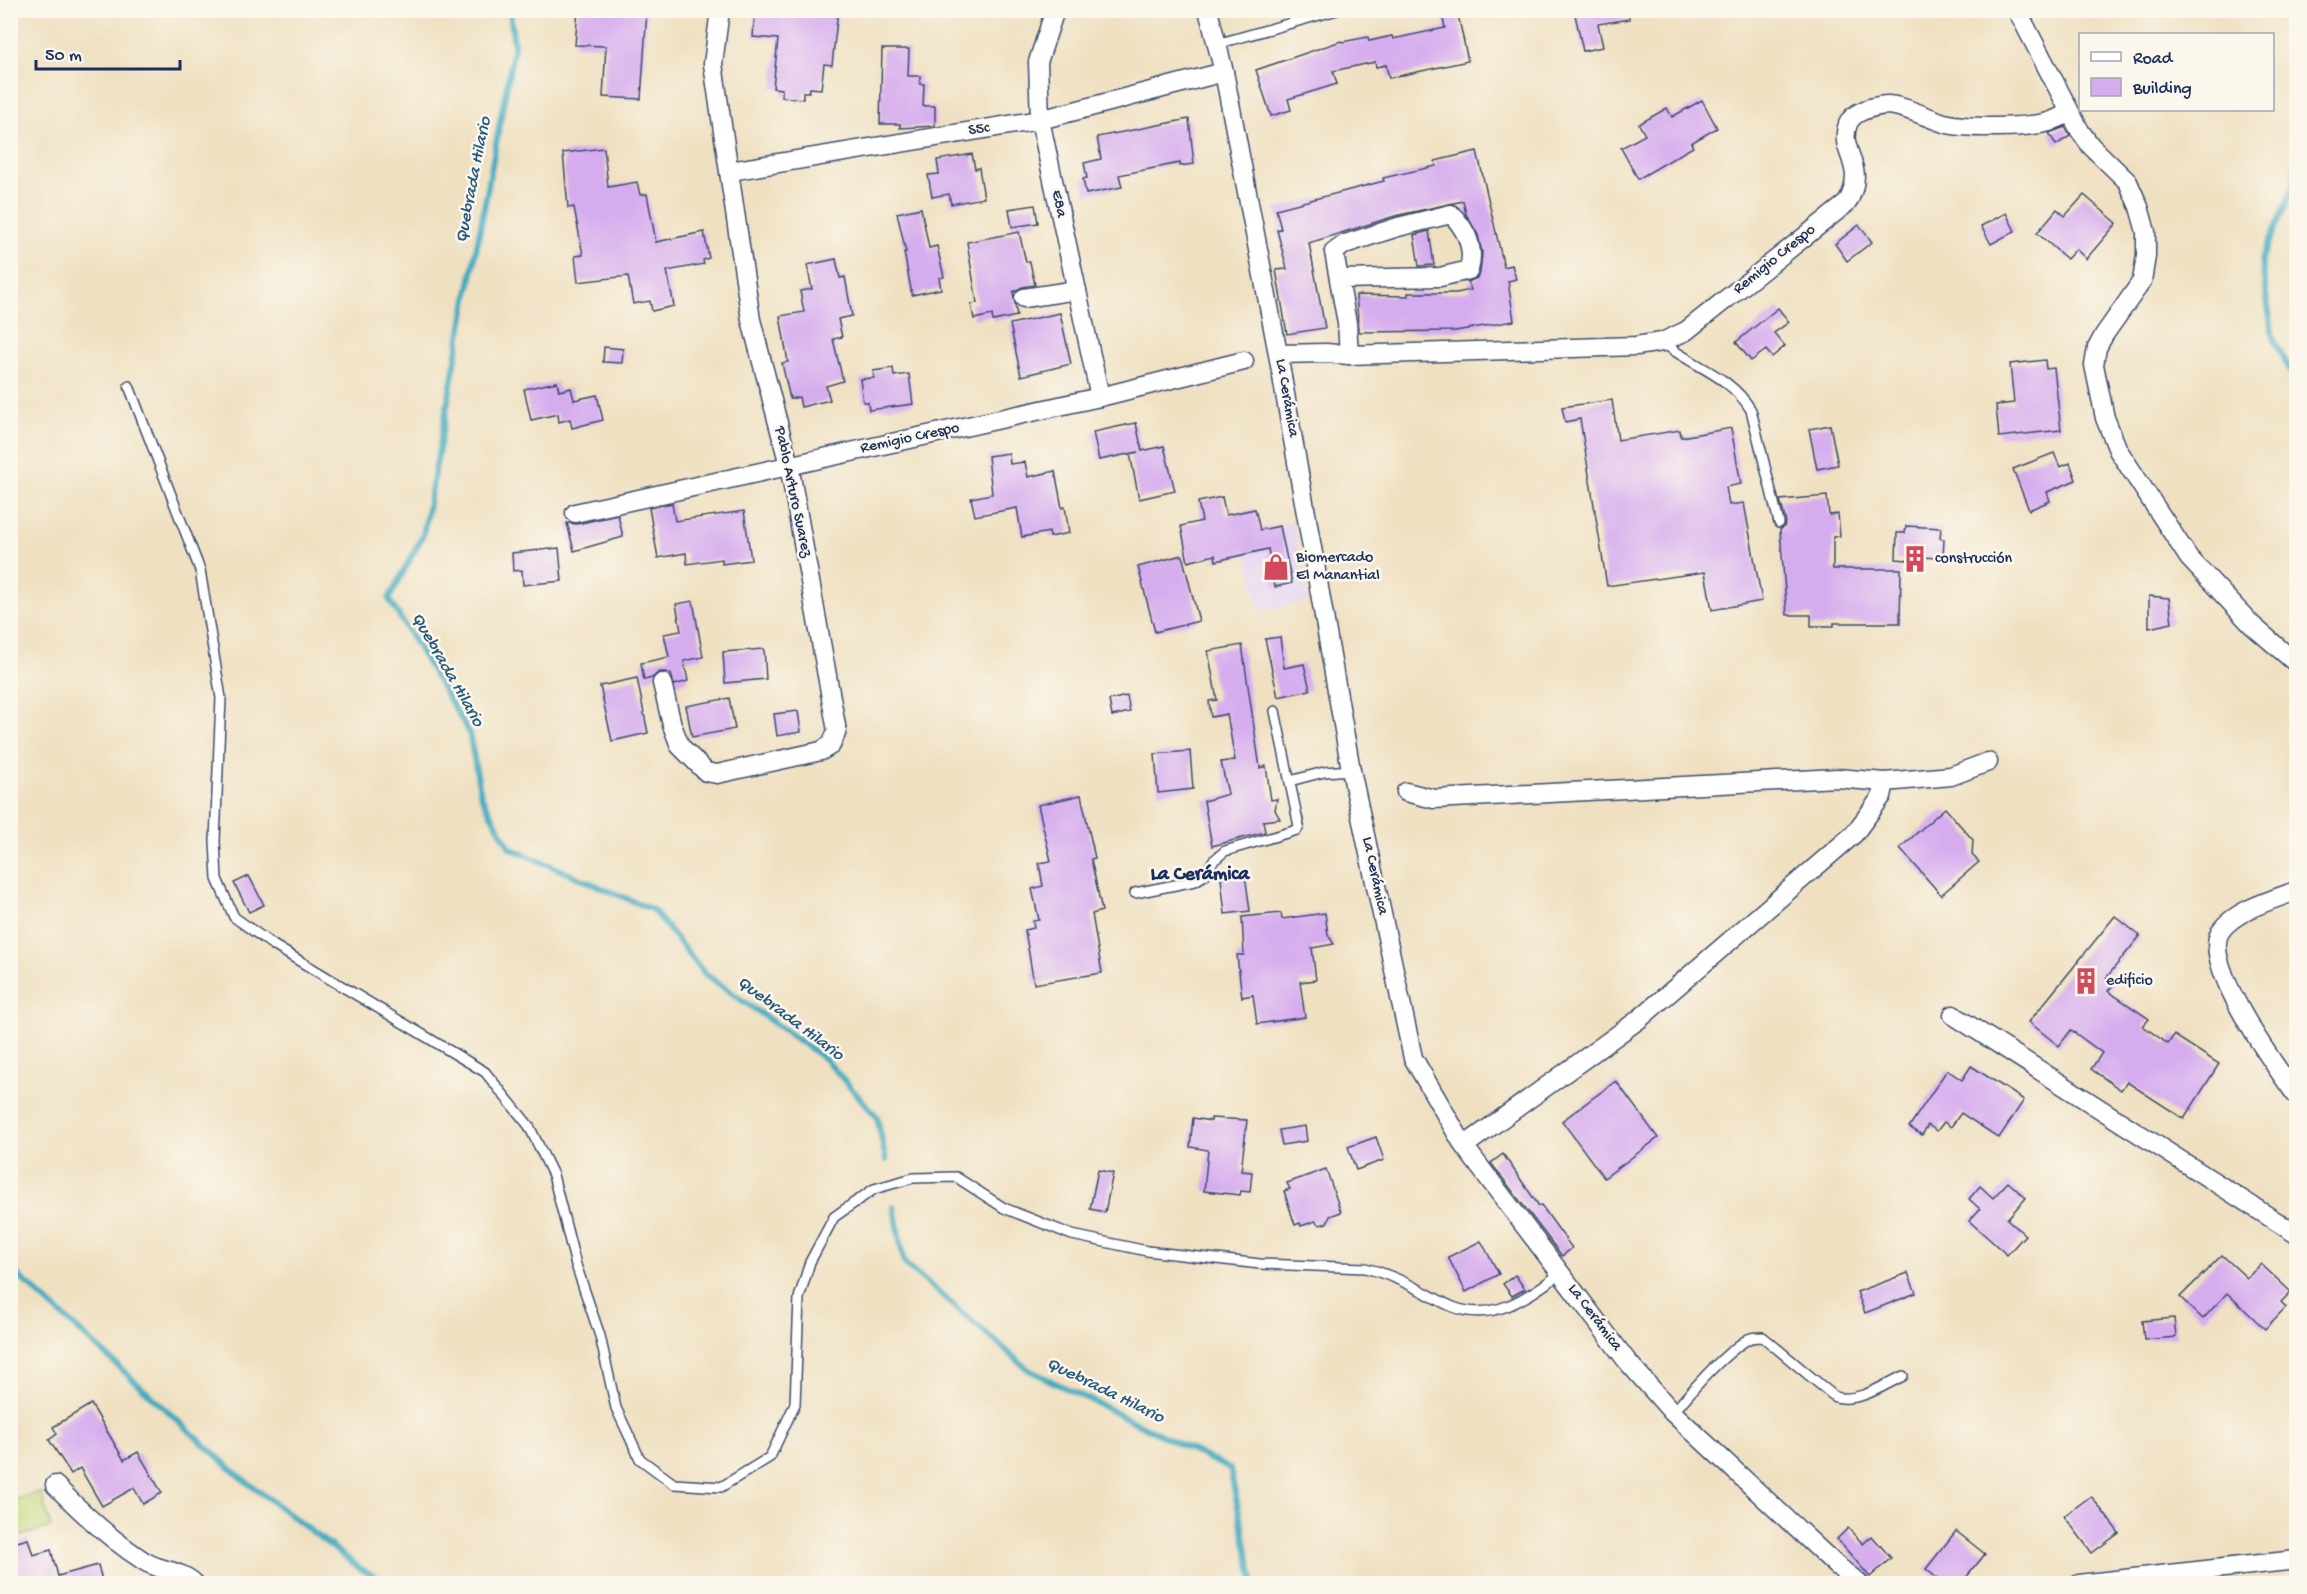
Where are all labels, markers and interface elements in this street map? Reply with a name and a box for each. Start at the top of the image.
scale bar [36,33,180,71]
legend [2079,33,2274,111]
text: 50 m [45,46,82,67]
text: Road [2133,49,2174,70]
text: Building [2132,79,2192,100]
water label: Quebrada Hilario [451,114,497,245]
street label: S5c [967,119,992,141]
street label: E8a [1046,189,1070,221]
street label: Remigio Crespo [1730,221,1820,299]
street label: La Cerámica [1270,357,1302,440]
street label: Remigio Crespo [859,419,961,459]
street label: Pablo Arturo Suarez [769,424,815,560]
building icon: construcción [1900,544,1930,574]
place label: Biomercado El Manantial [1295,549,1380,586]
place label: construcción [1935,550,2013,569]
shop icon: Biomercado El Manantial [1261,552,1291,582]
water label: Quebrada Hilario [406,609,488,731]
street label: La Cerámica [1356,835,1392,918]
district label: La Cerámica [1151,864,1250,887]
building icon: edificio [2071,966,2101,996]
water label: Quebrada Hilario [732,972,848,1066]
place label: edificio [2106,972,2153,991]
street label: La Cerámica [1563,1281,1626,1356]
water label: Quebrada Hilario [1043,1353,1168,1429]

